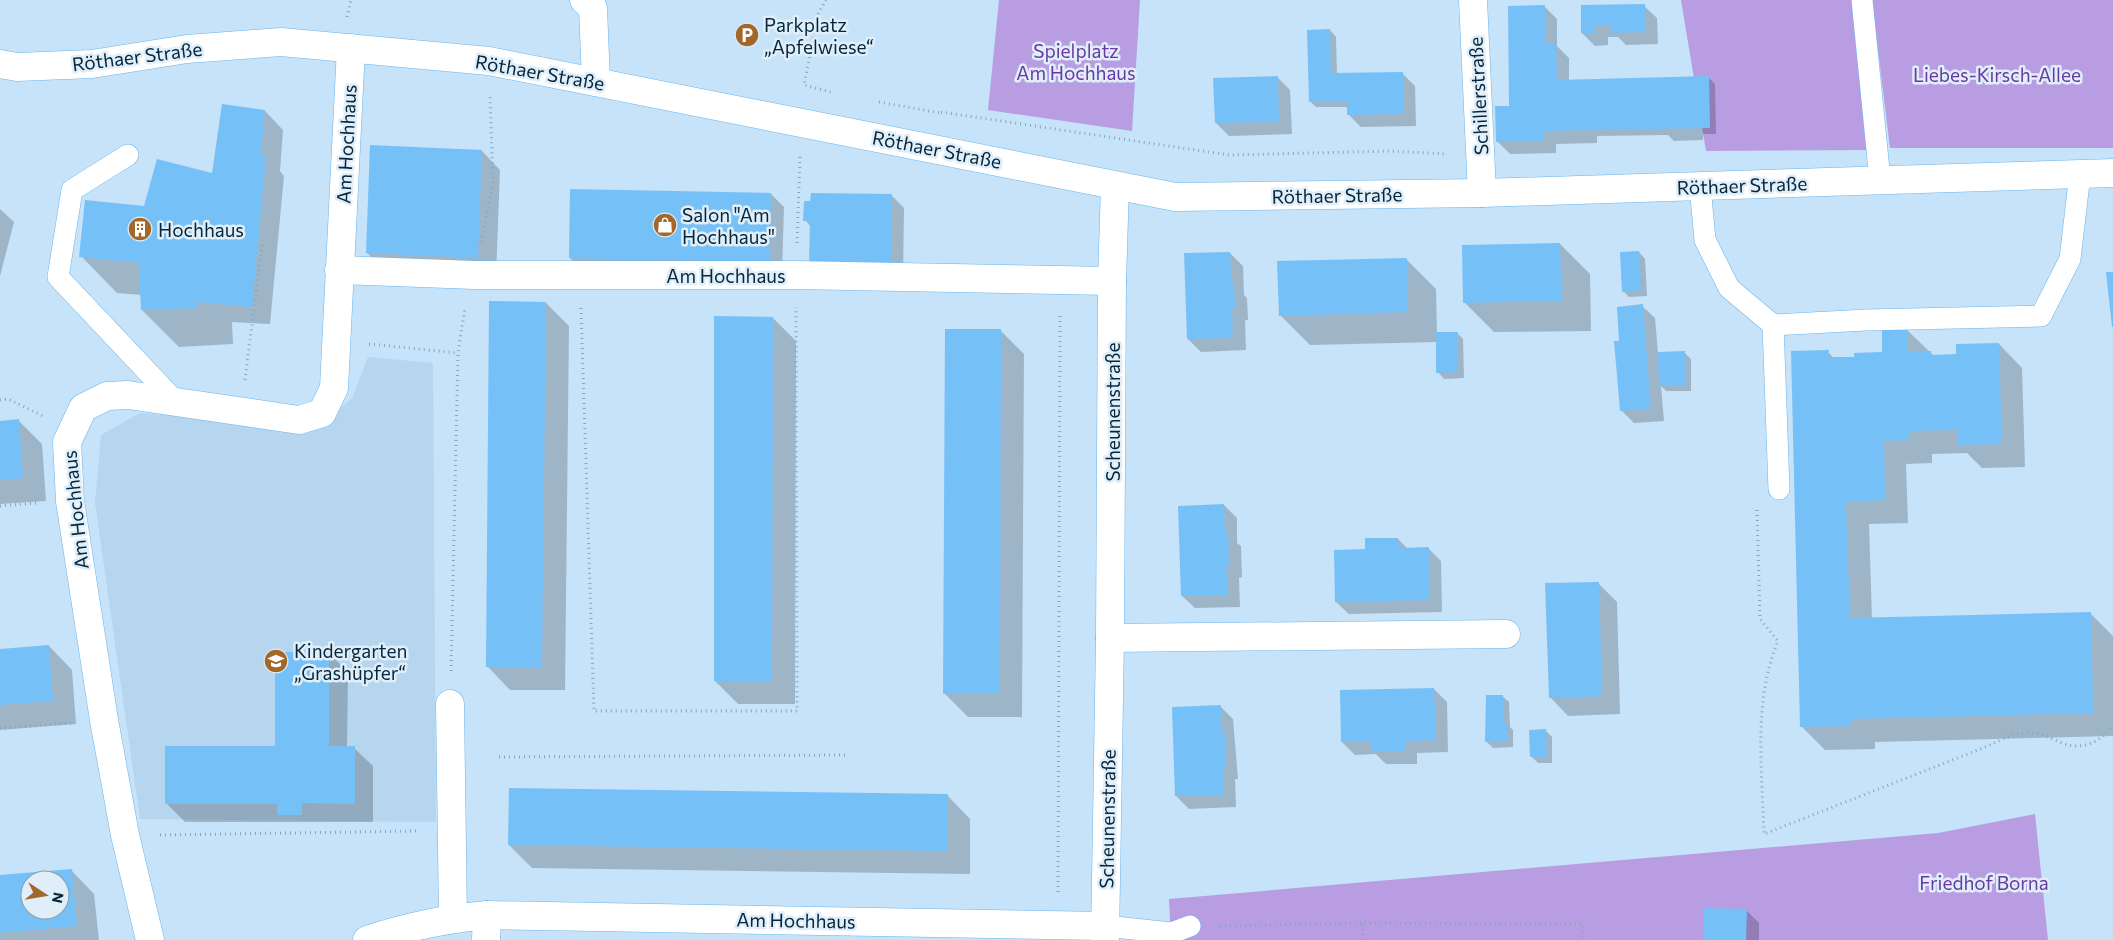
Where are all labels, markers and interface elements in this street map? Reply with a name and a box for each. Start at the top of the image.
place label: Parkplatz „Apfelwiese“ [764,13,874,58]
parking icon: Parkplatz „Apfelwiese“ [734,22,760,48]
street label: Schillerstraße [1463,36,1493,156]
street label: Röthaer Straße [71,37,203,75]
park label: Spielplatz Am Hochhaus [1016,39,1136,84]
street label: Röthaer Straße [474,49,606,95]
park label: Liebes-Kirsch-Allee [1913,63,2081,86]
street label: Am Hochhaus [331,84,361,204]
street label: Röthaer Straße [871,125,1003,173]
street label: Röthaer Straße [1676,171,1808,199]
street label: Röthaer Straße [1271,182,1403,208]
place label: Salon "Am Hochhaus" [682,203,775,248]
shop icon: Salon "Am Hochhaus" [652,212,678,238]
building icon: Hochhaus [127,216,153,242]
place label: Hochhaus [158,218,244,241]
street label: Am Hochhaus [666,264,786,287]
street label: Scheunenstraße [1101,342,1124,482]
street label: Am Hochhaus [57,449,93,571]
place label: Kindergarten „Grashüpfer“ [294,639,407,684]
school or university icon: Kindergarten „Grashüpfer“ [263,648,289,674]
street label: Scheunenstraße [1094,749,1120,889]
north arrow [20,870,70,920]
park label: Friedhof Borna [1919,871,2049,894]
text: N [49,891,68,905]
street label: Am Hochhaus [736,907,856,933]

